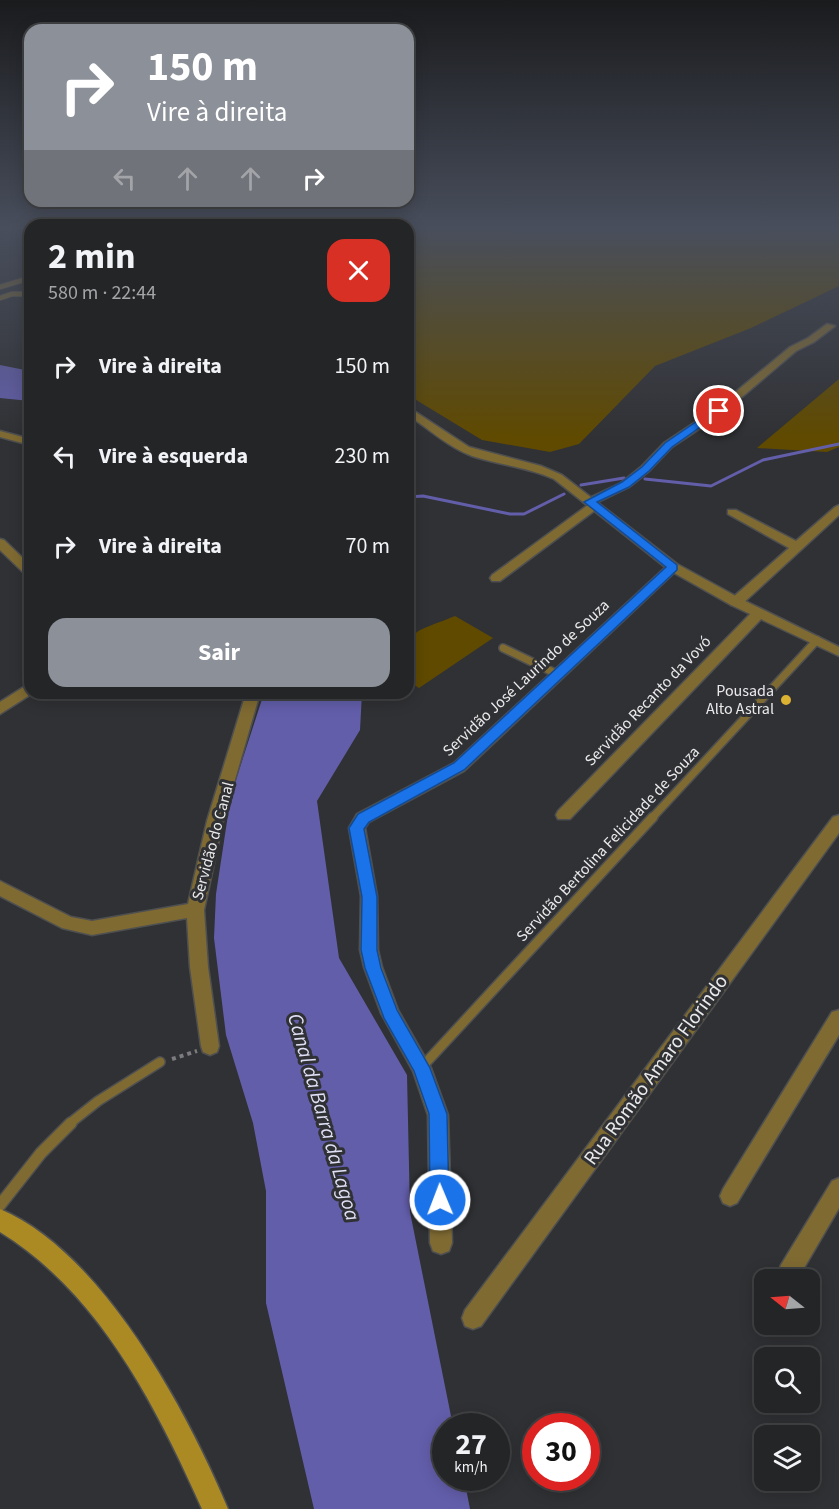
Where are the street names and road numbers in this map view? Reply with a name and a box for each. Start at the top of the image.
street label: Servidão José Laurindo de Souza [438,595,614,761]
street label: Servidão Recanto da Vovó [580,631,716,771]
street label: Servidão Bertolina Felicidade de Souza [511,742,705,946]
street label: Servidão do Canal [187,779,239,903]
street label: Rua Romão Amaro Florindo [577,969,735,1171]

